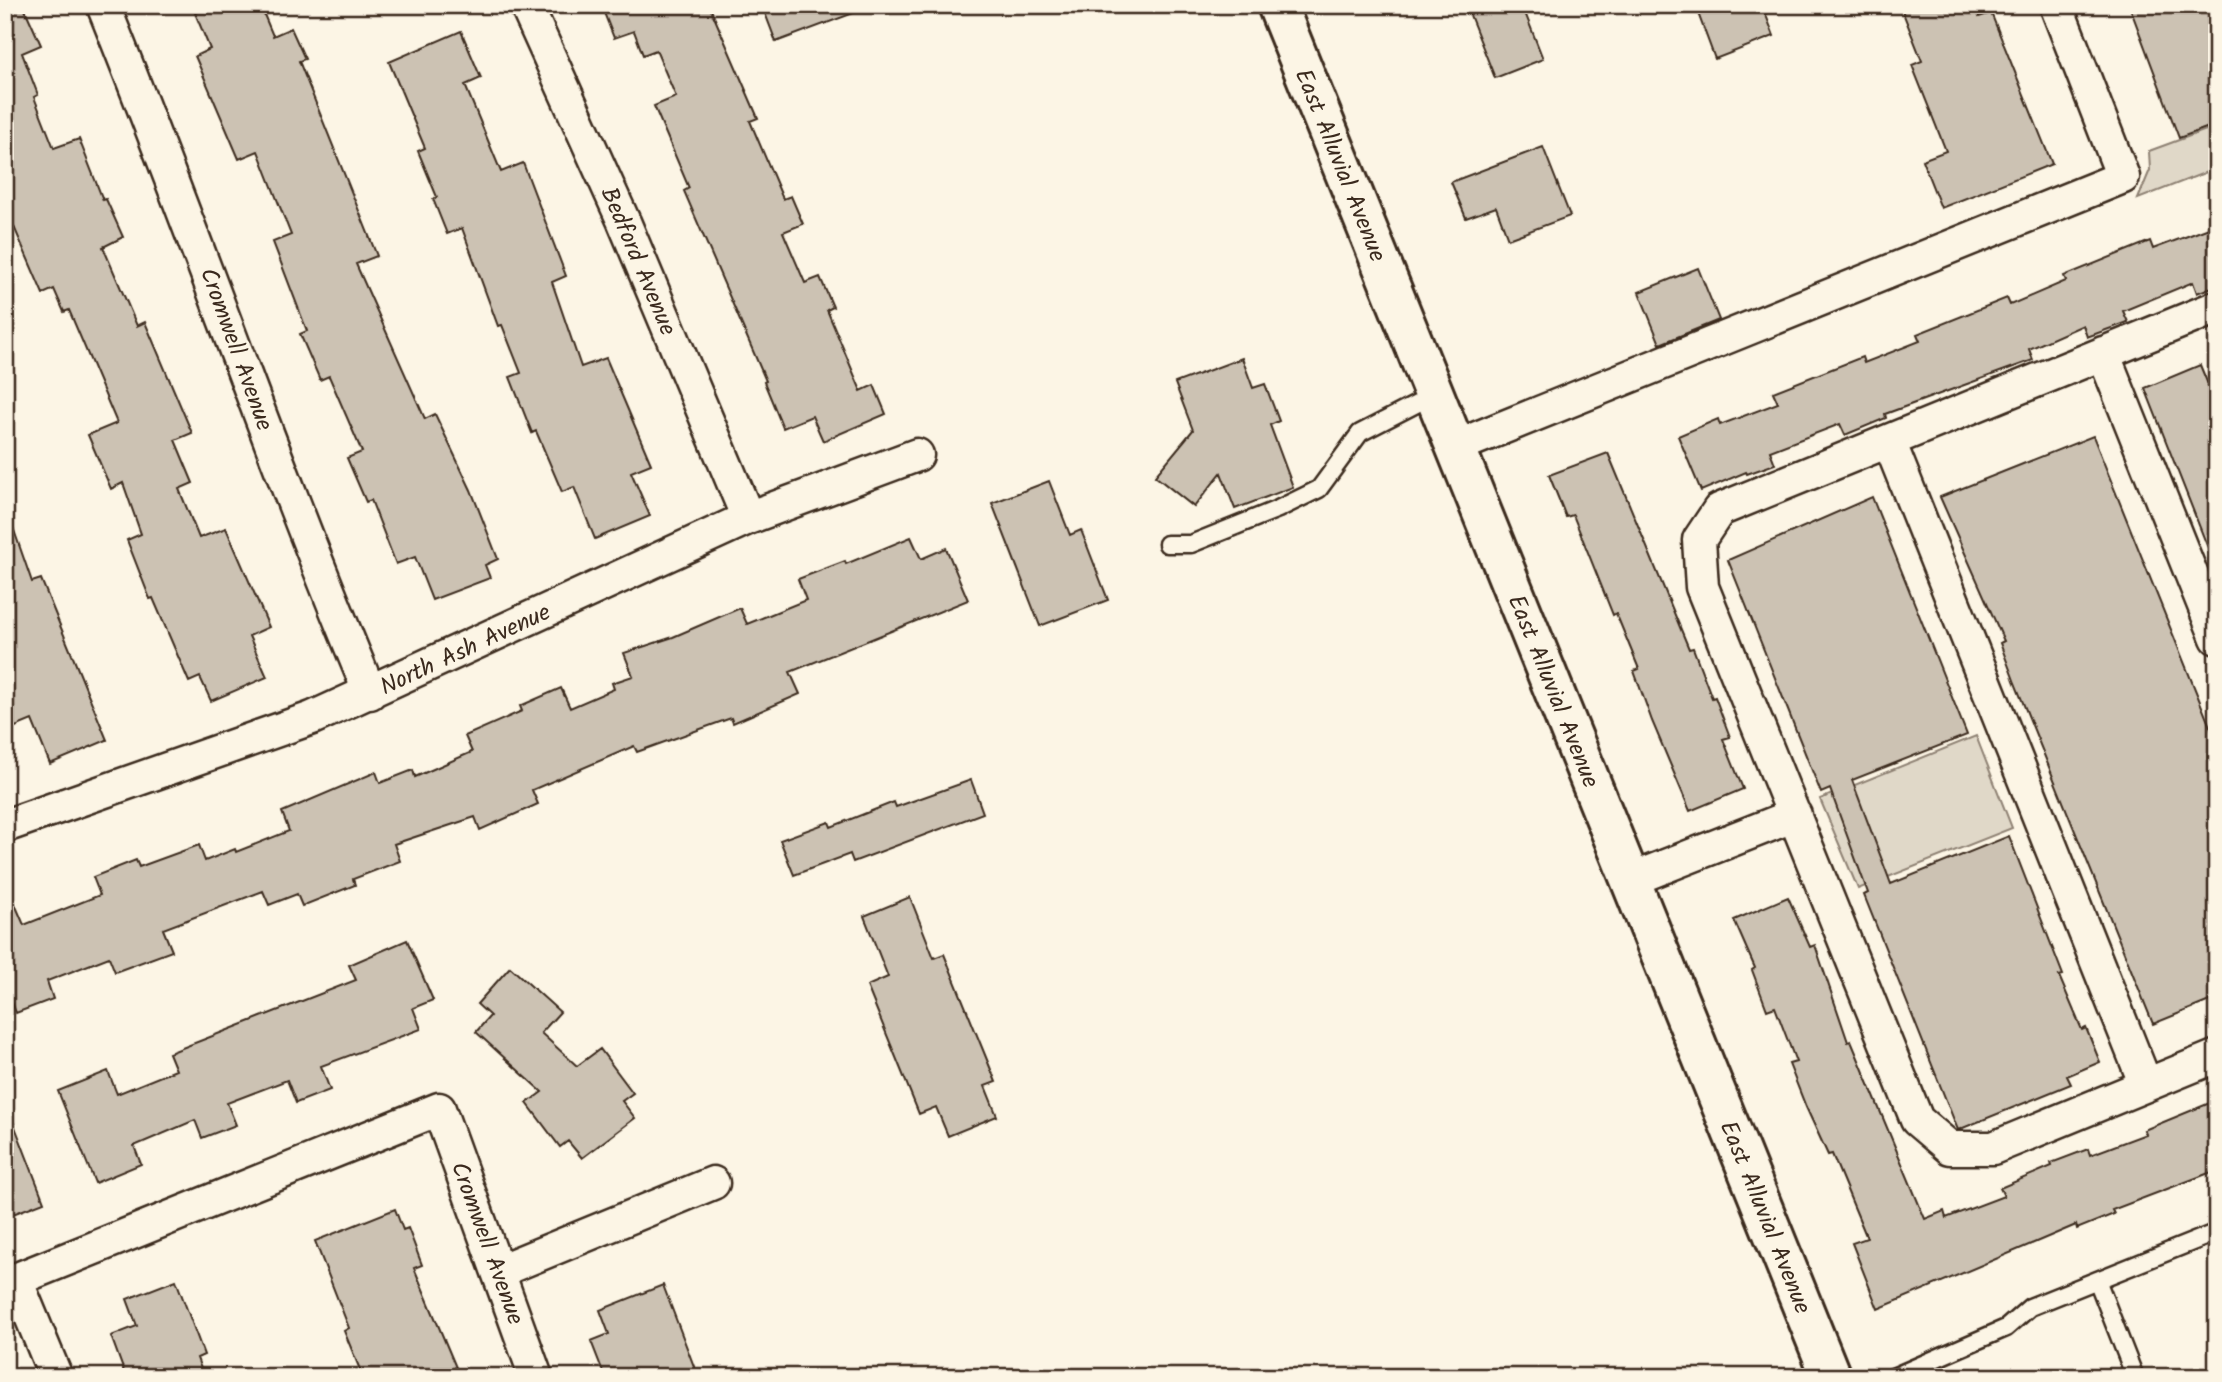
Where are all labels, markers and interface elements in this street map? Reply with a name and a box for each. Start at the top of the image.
street label: East Alluvial Avenue [1283,63,1396,268]
street label: Bedford Avenue [589,181,687,342]
street label: Cromwell Avenue [188,262,283,437]
street label: East Alluvial Avenue [1496,589,1609,794]
street label: North Ash Avenue [374,594,558,707]
street label: East Alluvial Avenue [1708,1115,1821,1320]
street label: Cromwell Avenue [439,1156,534,1331]

